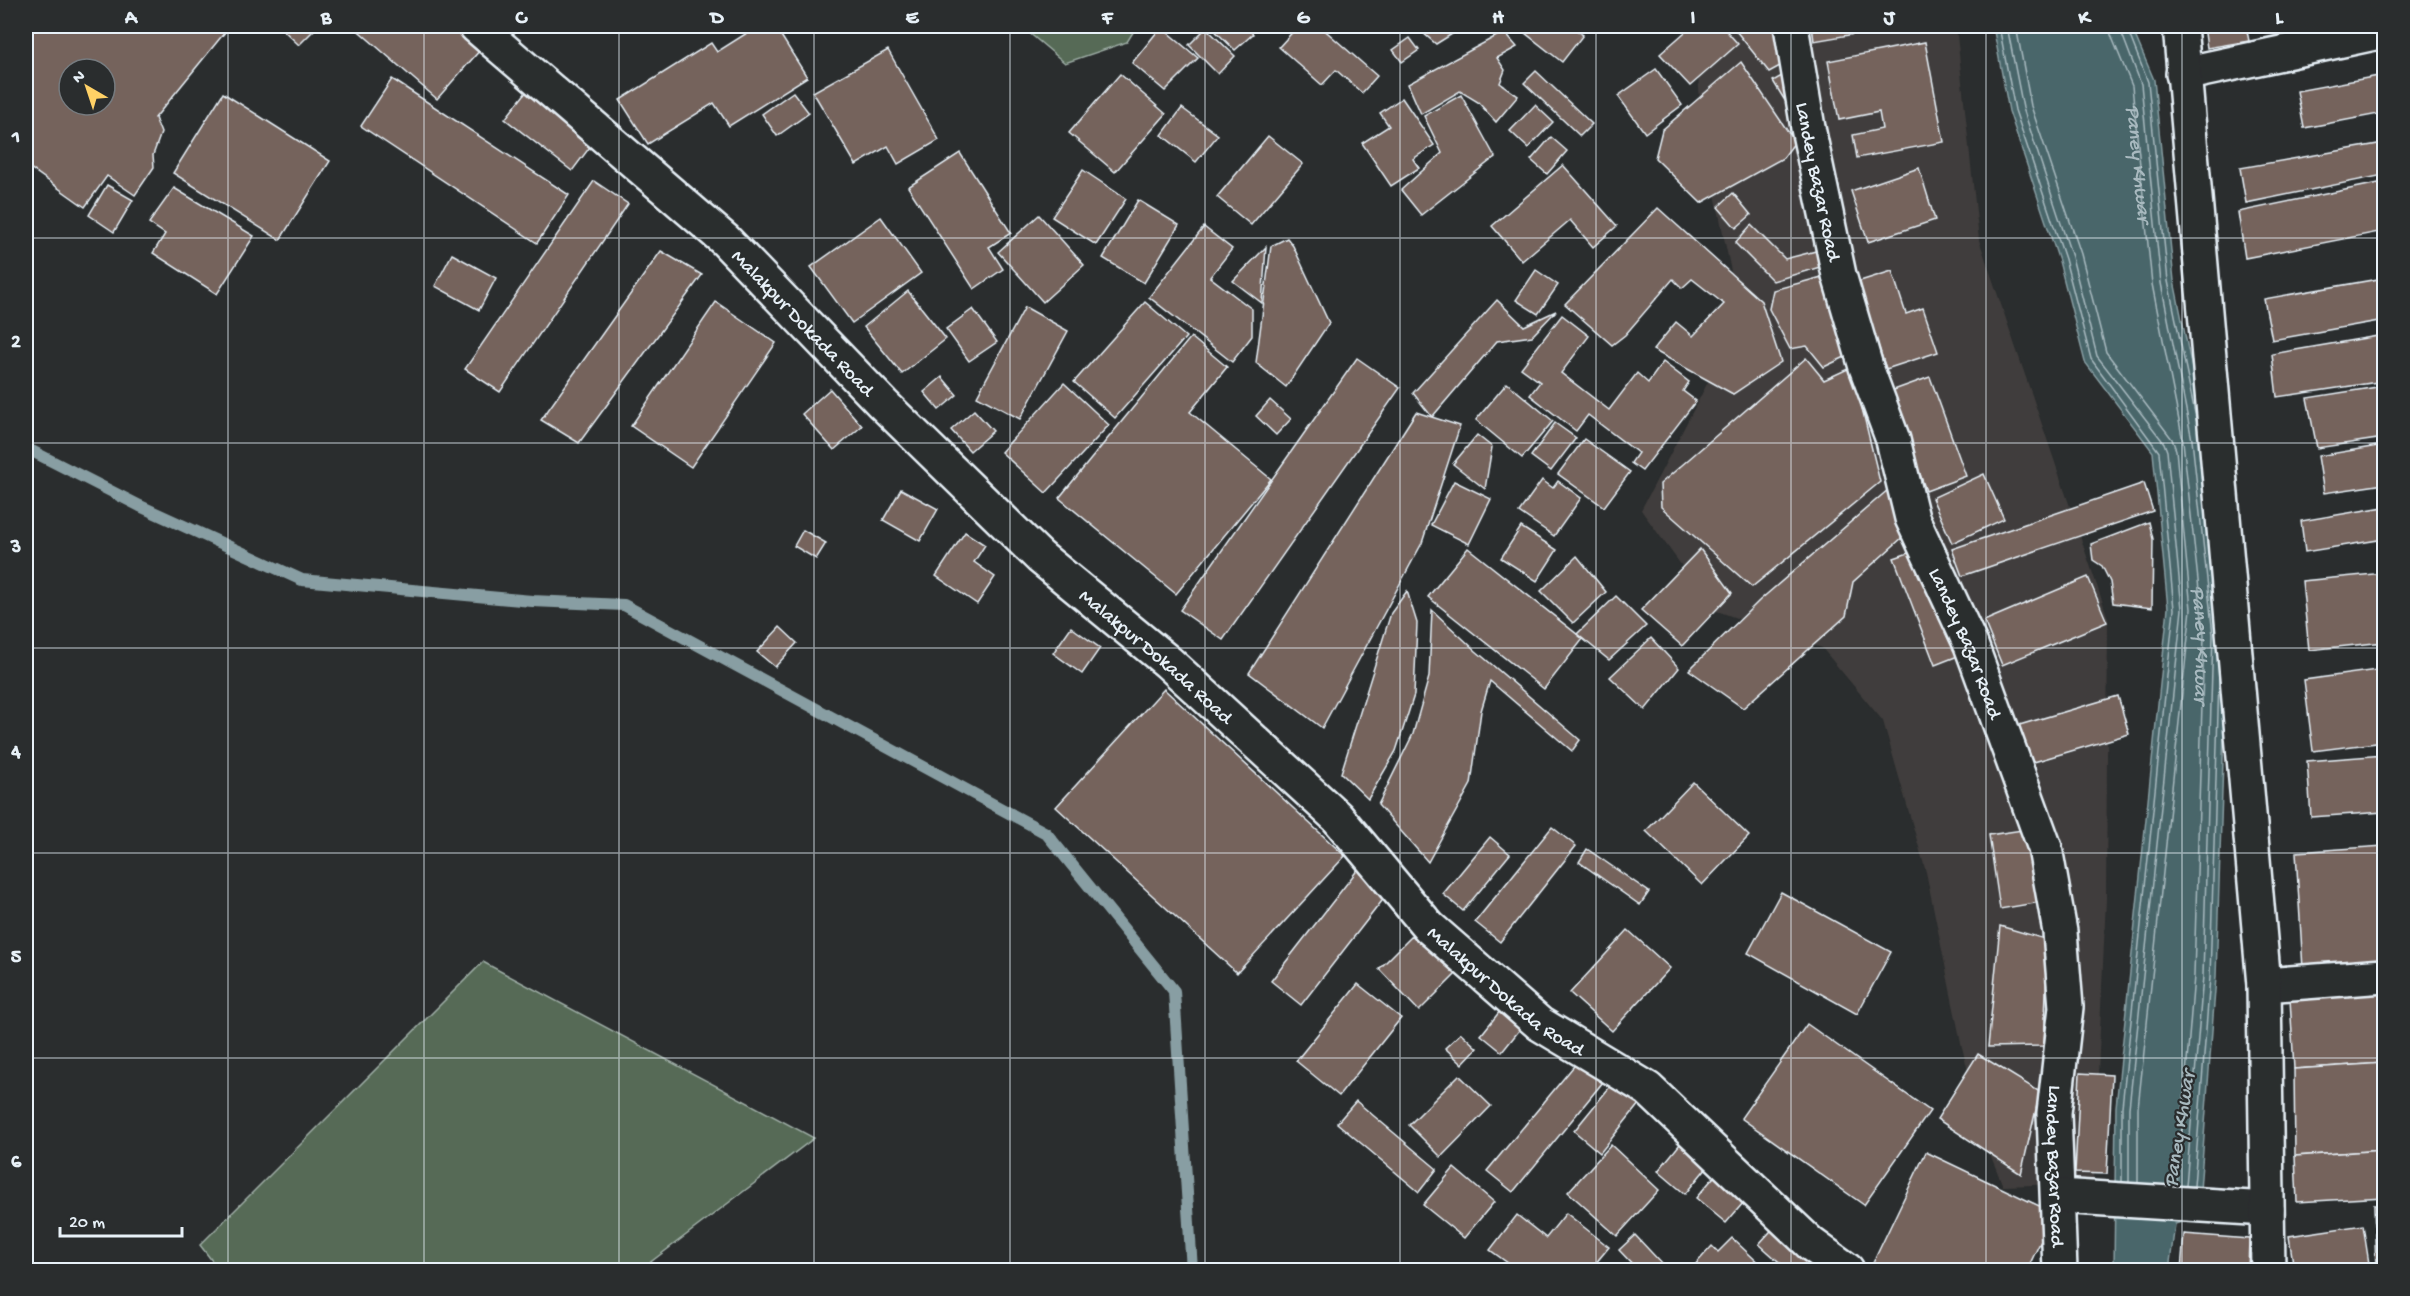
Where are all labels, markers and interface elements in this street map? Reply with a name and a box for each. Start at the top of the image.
text: A [124,8,139,31]
text: B [320,8,332,31]
text: C [515,8,529,31]
text: D [708,8,724,31]
text: E [906,8,920,31]
text: F [1101,8,1114,31]
text: G [1297,8,1311,31]
text: H [1492,8,1504,31]
text: I [1691,8,1696,31]
text: J [1883,8,1896,31]
text: K [2077,8,2092,31]
text: L [2275,8,2284,31]
north arrow [57,57,117,117]
text: N [70,67,90,89]
street label: Landey Bazar Road [1789,101,1844,266]
water label: Paney Khwar [2118,104,2155,228]
text: 1 [11,127,20,150]
street label: Malakpur Dokada Road [725,246,879,404]
text: 2 [11,332,21,355]
text: 3 [10,537,21,560]
street label: Landey Bazar Road [1922,565,2006,725]
water label: Paney Khwar [2183,585,2214,708]
street label: Malakpur Dokada Road [1073,586,1238,732]
text: 4 [10,742,21,765]
street label: Malakpur Dokada Road [1421,923,1589,1064]
text: 5 [11,947,22,970]
water label: Paney Khwar [2160,1065,2204,1190]
street label: Landey Bazar Road [2039,1084,2067,1249]
text: 6 [11,1152,22,1175]
scale bar [60,1200,182,1238]
text: 20 m [69,1213,105,1234]

